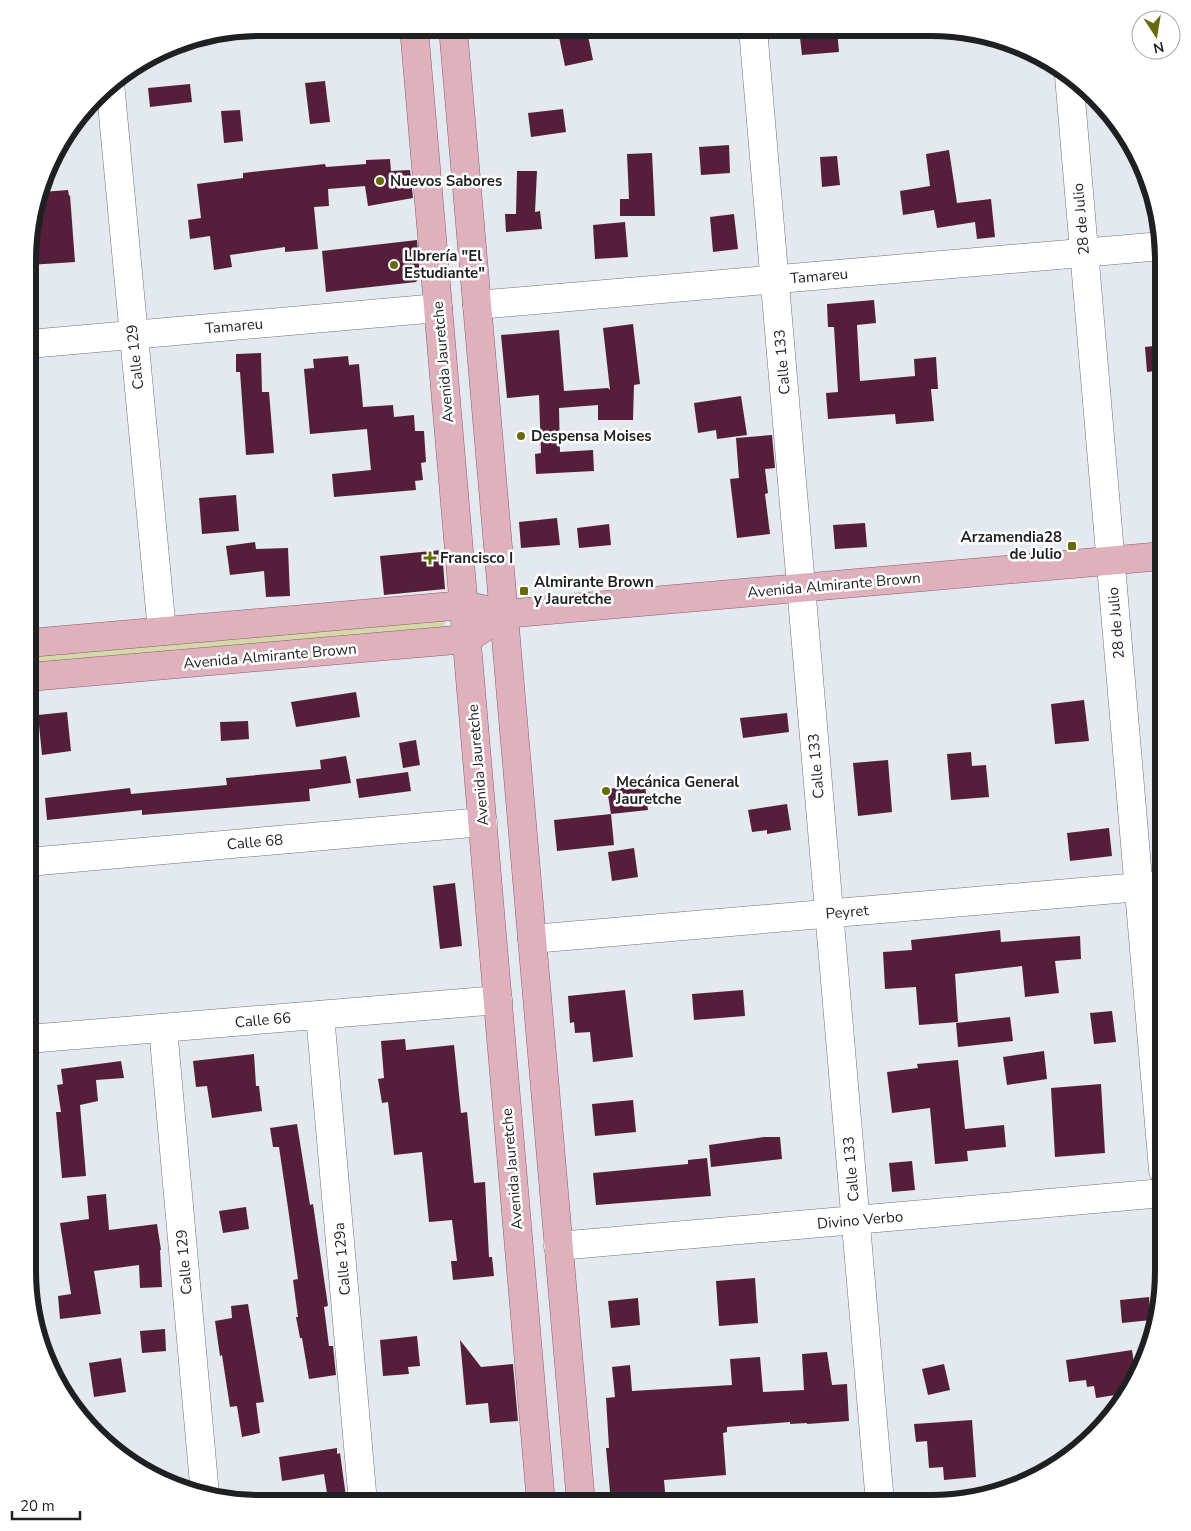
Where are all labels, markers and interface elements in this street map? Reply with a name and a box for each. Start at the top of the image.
north arrow [1131,10,1181,60]
text: N [1151,37,1166,58]
place label: Nuevos Sabores [390,171,502,191]
marker: Nuevos Sabores [374,175,386,187]
street label: 28 de Julio [1068,182,1094,256]
place label: LIbrería "El Estudiante" [404,246,485,283]
marker: LIbrería "El Estudiante" [388,259,400,271]
street label: Tamareu [789,263,849,289]
street label: Avenida Jauretche [428,300,458,424]
street label: Tamareu [204,313,264,339]
street label: Calle 129 [122,323,148,391]
street label: Calle 133 [769,329,795,395]
place label: Despensa Moises [531,426,652,446]
marker: Despensa Moises [515,430,527,442]
place label: Arzamendia28 de Julio [961,527,1062,564]
marker: Arzamendia28 de Julio [1066,540,1078,552]
place label: Francisco I [440,548,513,568]
marker: Francisco I [424,552,436,564]
street label: Avenida Almirante Brown [746,567,922,603]
place label: Almirante Brown y Jauretche [533,572,654,609]
marker: Almirante Brown y Jauretche [518,585,530,597]
street label: 28 de Julio [1103,586,1129,660]
street label: Avenida Almirante Brown [182,638,358,674]
street label: Avenida Jauretche [463,703,493,827]
street label: Calle 133 [803,733,829,799]
place label: Mecánica General Jauretche [615,772,739,809]
marker: Mecánica General Jauretche [600,785,612,797]
street label: Calle 68 [226,830,284,854]
street label: Peyret [825,900,870,924]
street label: Calle 66 [234,1008,292,1032]
street label: Avenida Jauretche [497,1107,527,1231]
street label: Calle 133 [838,1136,864,1202]
street label: Divino Verbo [816,1206,904,1234]
street label: Calle 129a [329,1222,355,1296]
street label: Calle 129 [171,1229,197,1295]
scale bar [12,1488,80,1520]
text: 20 m [20,1496,55,1516]

